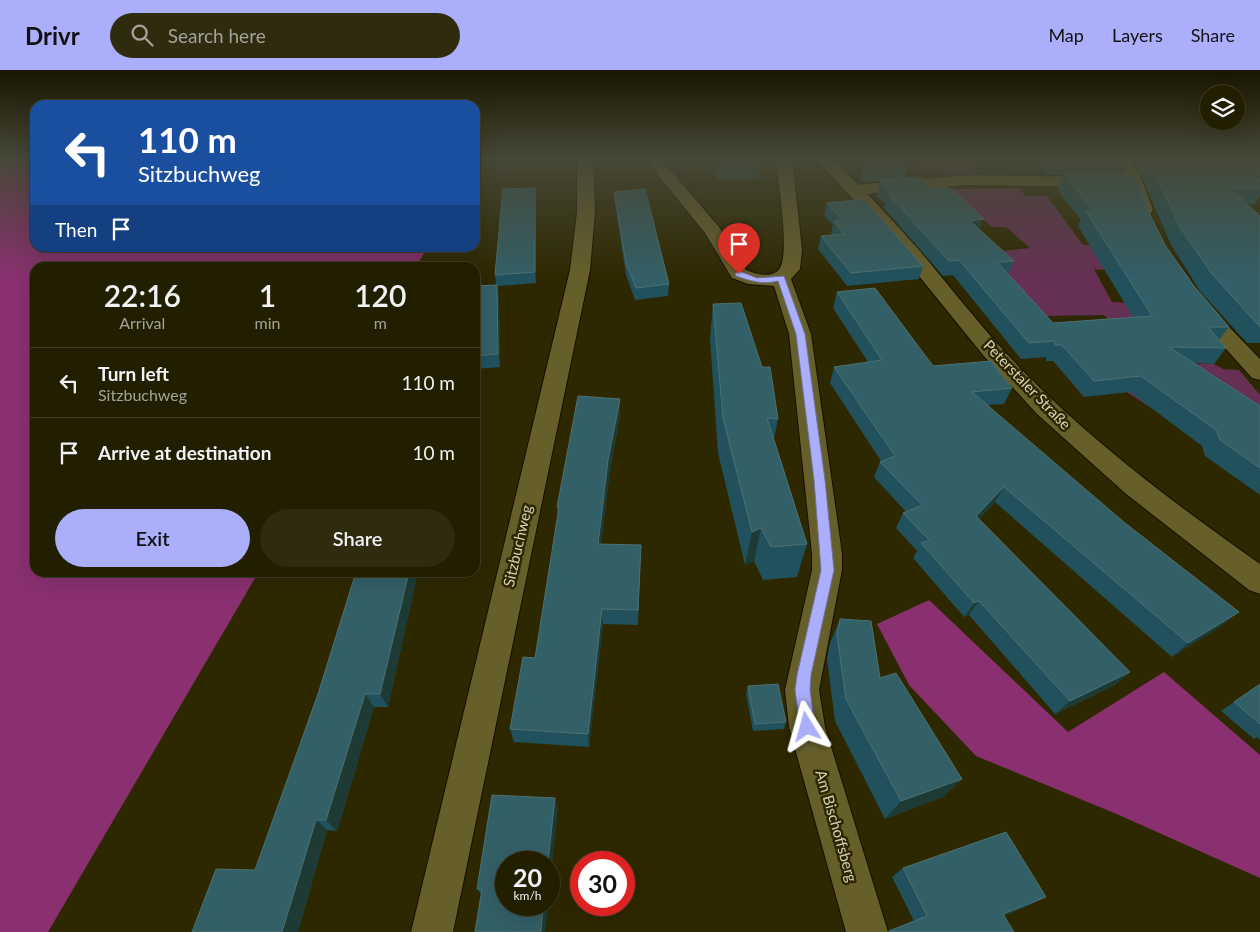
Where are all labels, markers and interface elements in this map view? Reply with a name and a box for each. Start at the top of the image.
search box [110,13,460,58]
text: Drivr [25,21,80,50]
icon: search [128,21,156,49]
text: Search here [168,24,266,47]
text: Map [1048,24,1084,46]
text: Layers [1112,24,1163,46]
text: Share [1191,24,1235,46]
map controls [1200,85,1245,130]
button: layers [1200,85,1245,130]
text: 110 m [138,118,237,160]
icon: left [55,120,120,185]
text: Sitzbuchweg [138,160,260,187]
icon: arrive [107,215,135,243]
text: Then [55,218,97,241]
pin [718,223,760,274]
icon: arrive [725,230,753,258]
text: 22:16 [104,277,181,313]
text: 1 [259,277,276,313]
text: 120 [354,277,406,313]
text: Arrival [119,313,165,332]
text: min [255,313,280,332]
text: m [374,313,387,332]
street label: Peterstaler Straße [980,336,1075,433]
text: Turn left [98,362,169,385]
icon: left [55,369,83,397]
text: 110 m [401,371,455,394]
text: Sitzbuchweg [98,385,187,404]
icon: arrive [55,439,83,467]
text: Arrive at destination [98,441,271,464]
text: 10 m [412,441,455,464]
street label: Sitzbuchweg [499,503,535,588]
button: Exit [55,509,250,567]
button: Share [260,509,455,567]
position arrow [780,700,832,752]
street label: Am Bischoffsberg [812,768,862,884]
speed limit sign: 30 [570,851,635,916]
text: 20 [513,862,542,892]
text: km/h [513,888,542,903]

